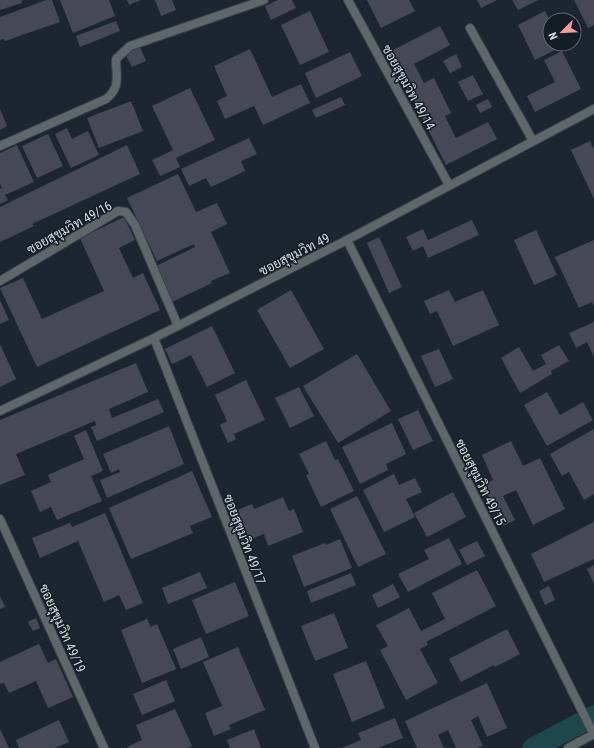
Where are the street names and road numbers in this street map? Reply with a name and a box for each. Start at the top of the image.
street label: ซอยสุขุมวิท 49/14 [377,42,439,134]
street label: ซอยสุขุมวิท 49/16 [24,197,115,259]
street label: ซอยสุขุมวิท 49 [256,229,333,280]
street label: ซอยสุขุมวิท 49/15 [451,436,510,529]
street label: ซอยสุขุมวิท 49/17 [219,492,269,587]
street label: ซอยสุขุมวิท 49/19 [35,581,90,675]

